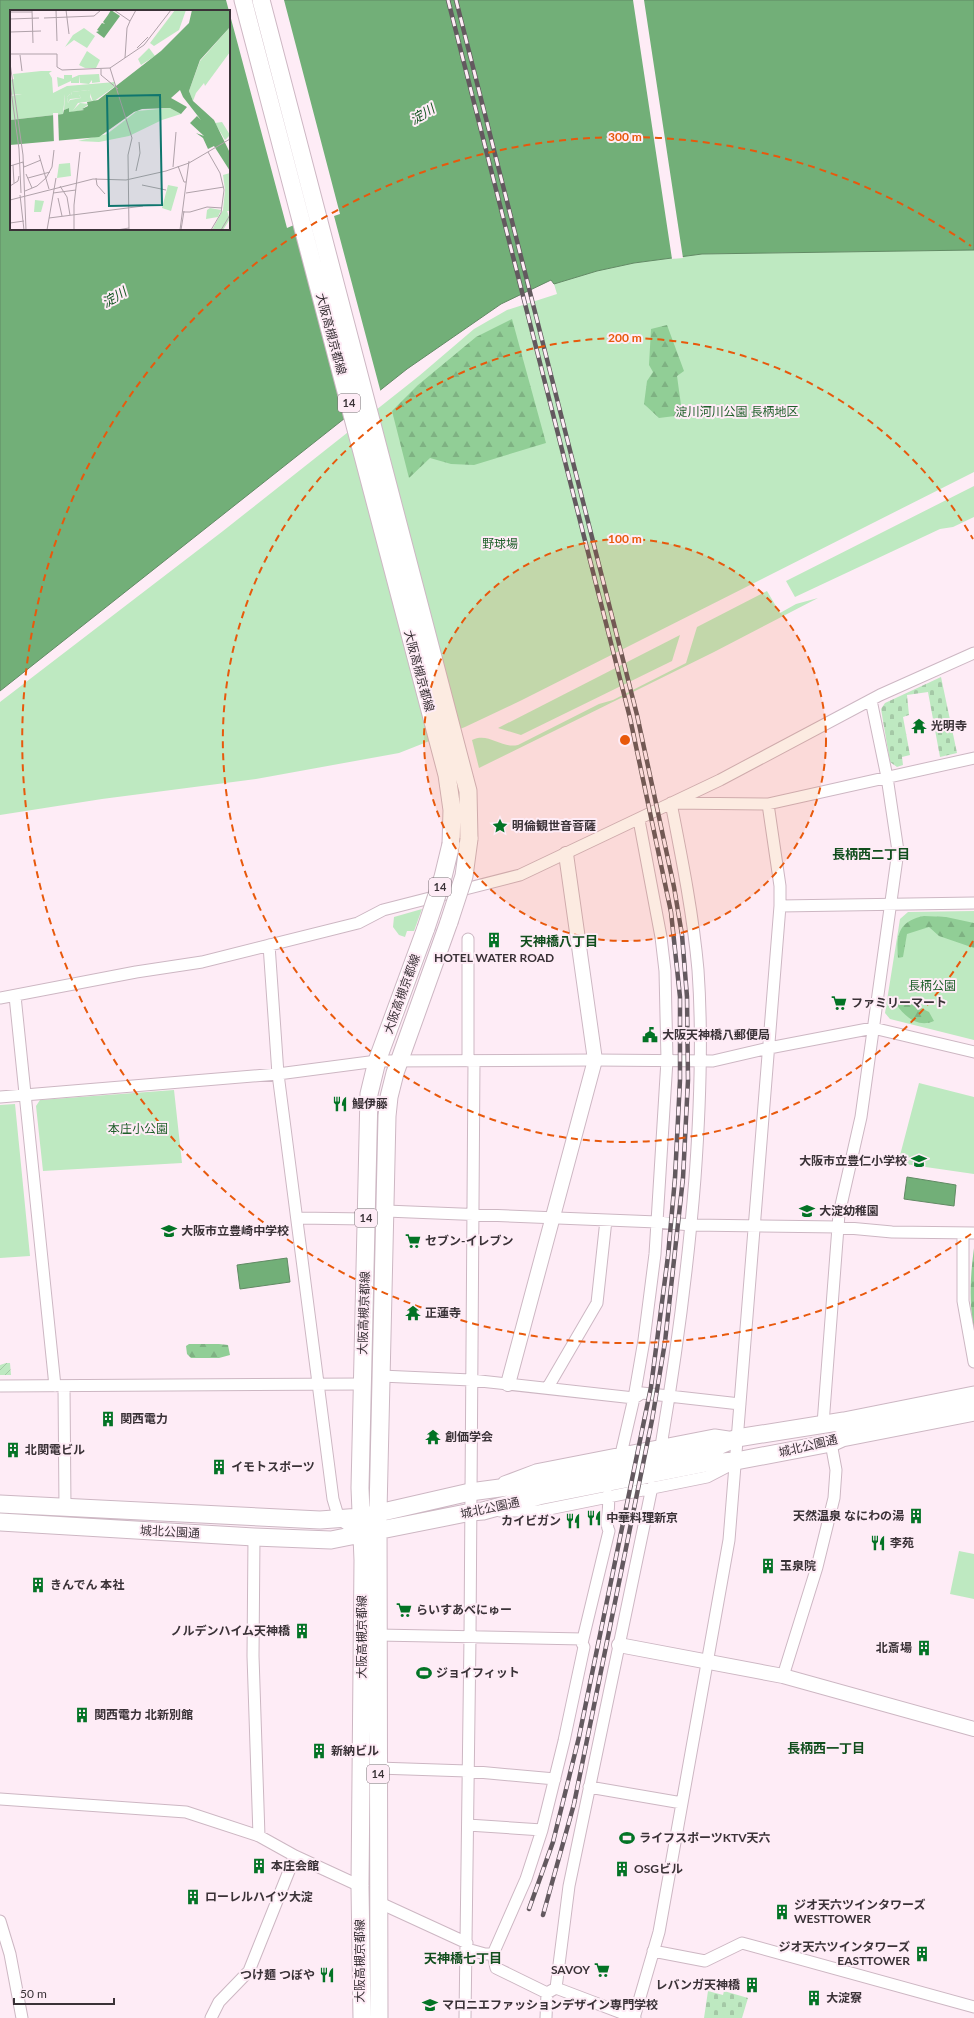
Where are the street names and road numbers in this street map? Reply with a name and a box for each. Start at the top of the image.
street label: 大阪高槻京都線 [313,291,350,376]
road number: 14 [338,394,360,412]
street label: 大阪高槻京都線 [401,628,438,713]
road number: 14 [429,878,451,896]
street label: 大阪高槻京都線 [380,952,423,1036]
road number: 14 [355,1209,377,1227]
street label: 大阪高槻京都線 [355,1271,372,1355]
street label: 城北公園通 [777,1431,839,1460]
street label: 城北公園通 [459,1494,521,1521]
street label: 城北公園通 [140,1522,200,1541]
street label: 大阪高槻京都線 [354,1595,369,1679]
road number: 14 [367,1765,389,1783]
street label: 大阪高槻京都線 [352,1919,367,2003]

